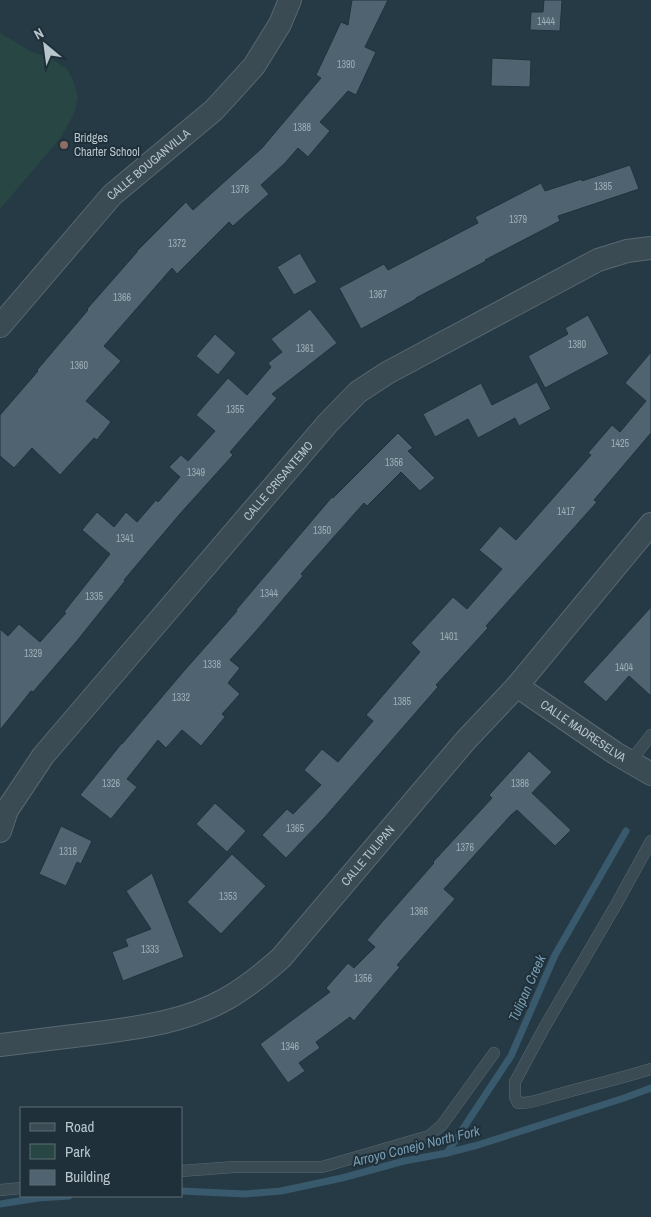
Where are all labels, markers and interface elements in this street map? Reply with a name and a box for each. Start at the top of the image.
house number: 1444 [537,15,556,28]
north arrow [20,20,70,70]
text: N [31,24,47,44]
house number: 1390 [337,58,356,71]
house number: 1388 [293,121,312,134]
street label: CALLE BOUGANVILLA [103,125,194,203]
place label: Bridges Charter School [74,130,140,160]
marker: Bridges Charter School [58,139,70,151]
house number: 1385 [594,180,613,193]
house number: 1378 [231,183,250,196]
house number: 1379 [509,213,528,226]
house number: 1372 [168,237,187,250]
house number: 1367 [369,288,388,301]
house number: 1366 [113,291,132,304]
house number: 1380 [568,338,587,351]
house number: 1361 [296,342,315,355]
house number: 1360 [70,359,89,372]
house number: 1355 [226,403,245,416]
house number: 1425 [611,437,630,450]
street label: CALLE CRISANTEMO [240,438,317,524]
house number: 1356 [385,456,404,469]
house number: 1349 [187,466,206,479]
house number: 1417 [557,505,576,518]
house number: 1350 [313,524,332,537]
house number: 1341 [116,532,135,545]
house number: 1344 [260,587,279,600]
house number: 1335 [85,590,104,603]
house number: 1401 [440,630,459,643]
house number: 1329 [24,647,43,660]
house number: 1338 [203,658,222,671]
house number: 1404 [615,661,634,674]
house number: 1332 [172,691,191,704]
house number: 1385 [393,695,412,708]
street label: CALLE MADRESELVA [537,696,629,766]
house number: 1326 [102,777,121,790]
house number: 1386 [511,777,530,790]
house number: 1365 [286,822,305,835]
street label: CALLE TULIPAN [338,822,398,889]
house number: 1376 [456,841,475,854]
house number: 1316 [59,845,78,858]
house number: 1353 [219,890,238,903]
house number: 1366 [410,905,429,918]
house number: 1333 [141,943,160,956]
water label: Tulipan Creek [504,951,550,1024]
house number: 1356 [354,972,373,985]
house number: 1346 [281,1040,300,1053]
legend [20,1107,182,1197]
text: Road [65,1116,94,1137]
water label: Arroyo Conejo North Fork [350,1121,483,1171]
text: Park [65,1141,91,1162]
text: Building [65,1166,110,1187]

